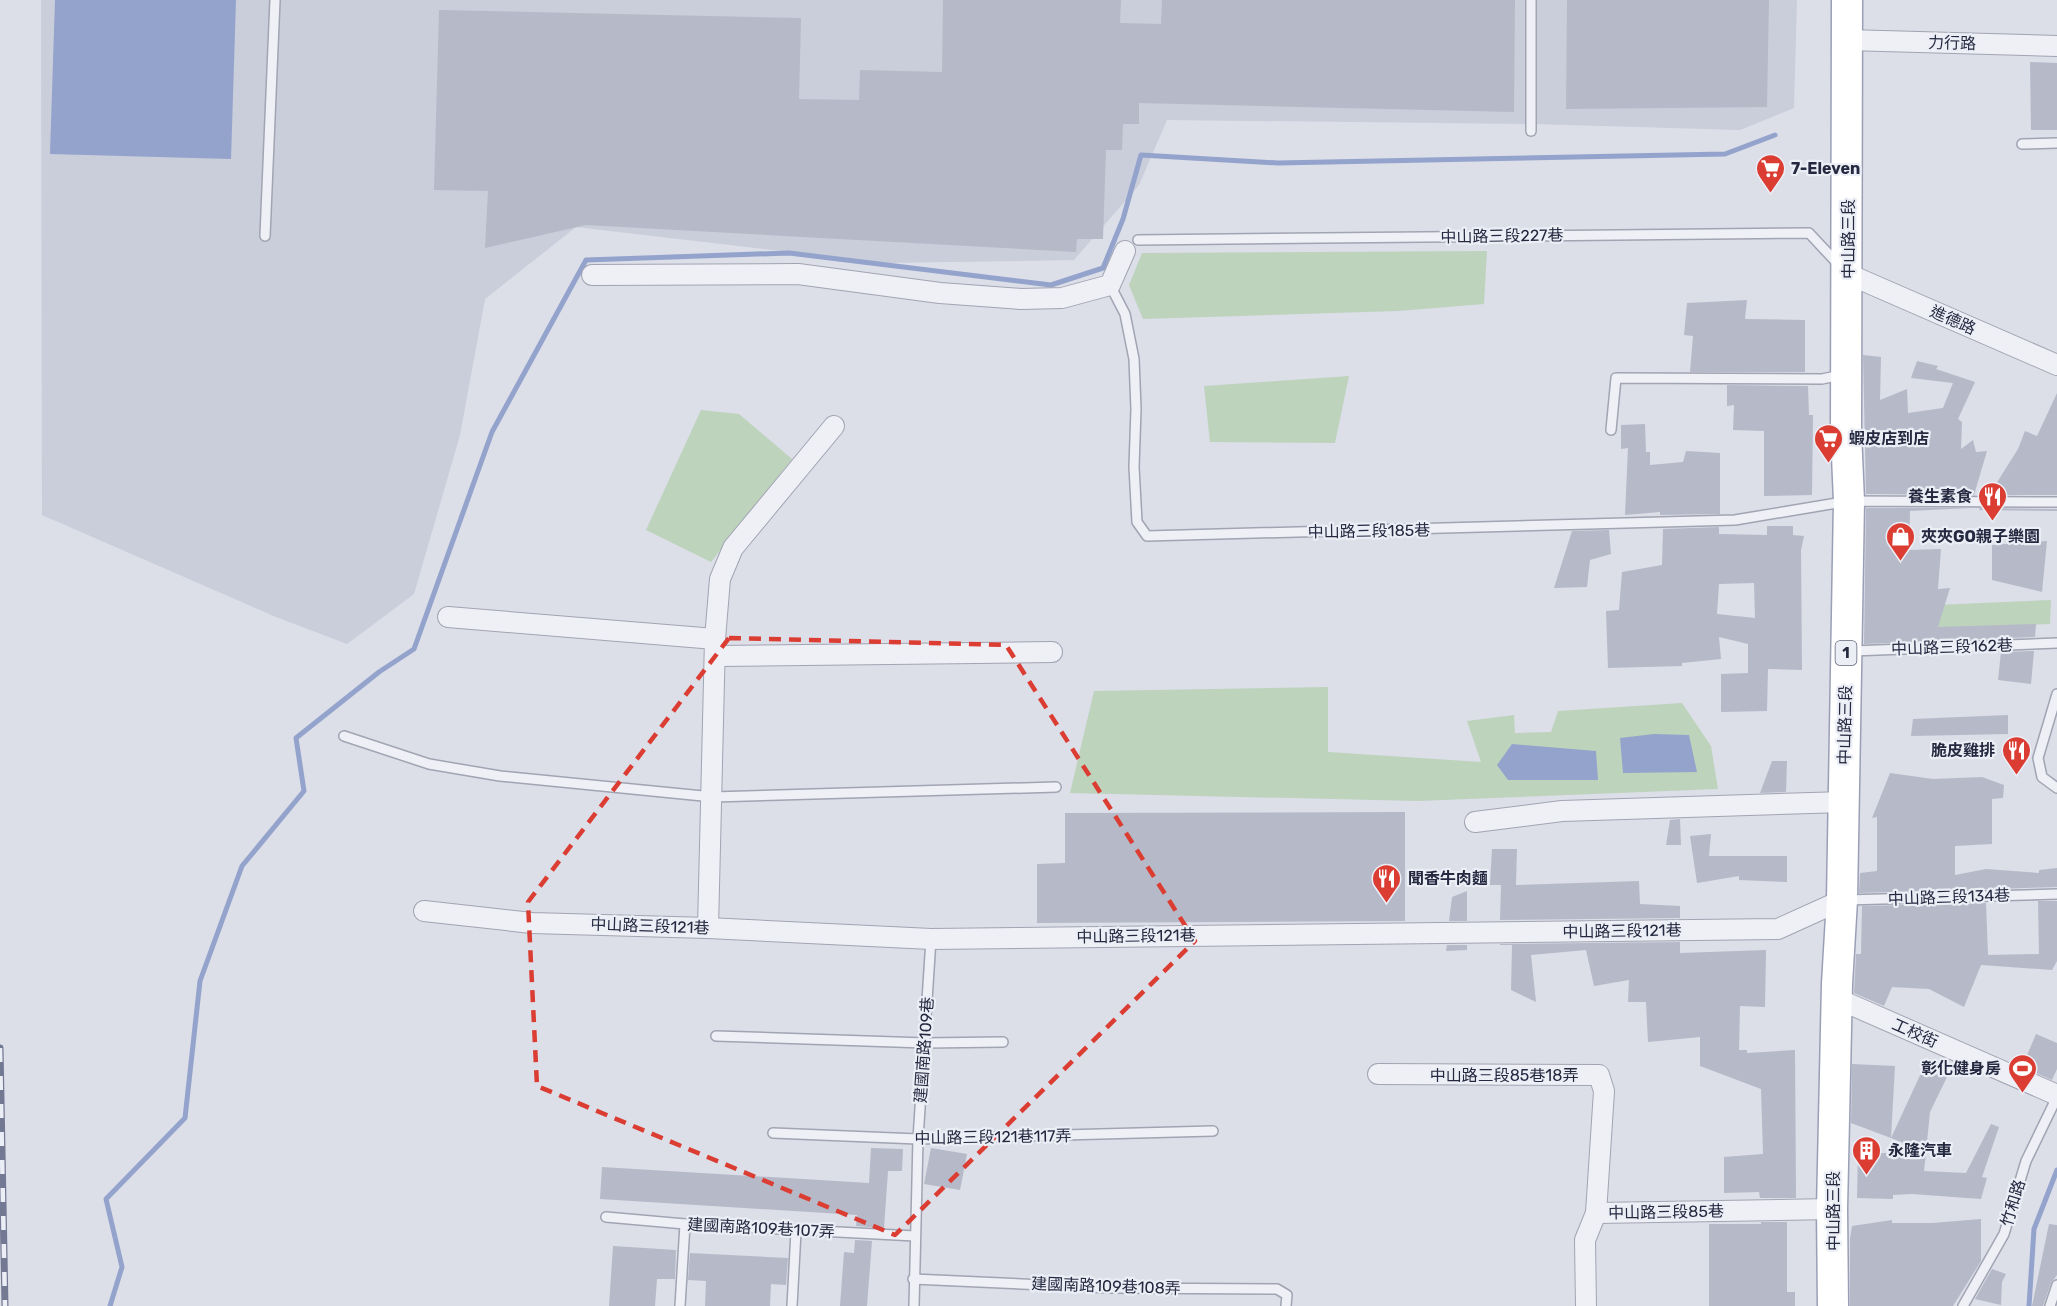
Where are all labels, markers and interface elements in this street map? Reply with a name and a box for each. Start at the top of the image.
street label: 力行路 [1928,33,1976,53]
supermarket icon: 7-Eleven [1754,152,1786,194]
place label: 7-Eleven [1791,159,1860,178]
street label: 中山路三段 [1839,199,1858,279]
street label: 中山路三段227巷 [1440,225,1564,247]
street label: 進德路 [1927,302,1979,338]
supermarket icon: 蝦皮店到店 [1812,422,1844,464]
place label: 蝦皮店到店 [1849,429,1929,448]
restaurant icon: 養生素食 [1977,480,2009,522]
place label: 養生素食 [1908,487,1972,506]
street label: 中山路三段185巷 [1308,520,1430,542]
shop icon: 夾夾GO親子樂園 [1884,520,1916,562]
place label: 夾夾GO親子樂園 [1921,527,2040,546]
street label: 中山路三段162巷 [1891,635,2013,659]
road number: 1 [1836,641,1856,665]
street label: 中山路三段 [1835,685,1855,765]
restaurant icon: 脆皮雞排 [2000,734,2032,776]
place label: 脆皮雞排 [1931,741,1995,760]
restaurant icon: 聞香牛肉麵 [1371,862,1403,904]
place label: 聞香牛肉麵 [1408,869,1488,888]
street label: 中山路三段134巷 [1888,885,2010,909]
street label: 中山路三段121巷 [590,914,710,938]
street label: 中山路三段121巷 [1562,920,1682,942]
street label: 中山路三段121巷 [1076,925,1196,947]
street label: 建國南路109巷 [911,996,937,1104]
street label: 工校街 [1889,1015,1941,1051]
sports icon: 彰化健身房 [2006,1052,2038,1094]
place label: 彰化健身房 [1921,1059,2001,1078]
street label: 中山路三段85巷18弄 [1430,1066,1578,1085]
street label: 中山路三段121巷117弄 [914,1126,1072,1148]
building icon: 永隆汽車 [1851,1134,1883,1176]
place label: 永隆汽車 [1888,1141,1952,1160]
street label: 中山路三段 [1824,1171,1843,1251]
street label: 竹和路 [1997,1177,2029,1229]
street label: 中山路三段85巷 [1608,1201,1724,1223]
street label: 建國南路109巷107弄 [687,1215,835,1241]
street label: 建國南路109巷108弄 [1031,1274,1181,1298]

